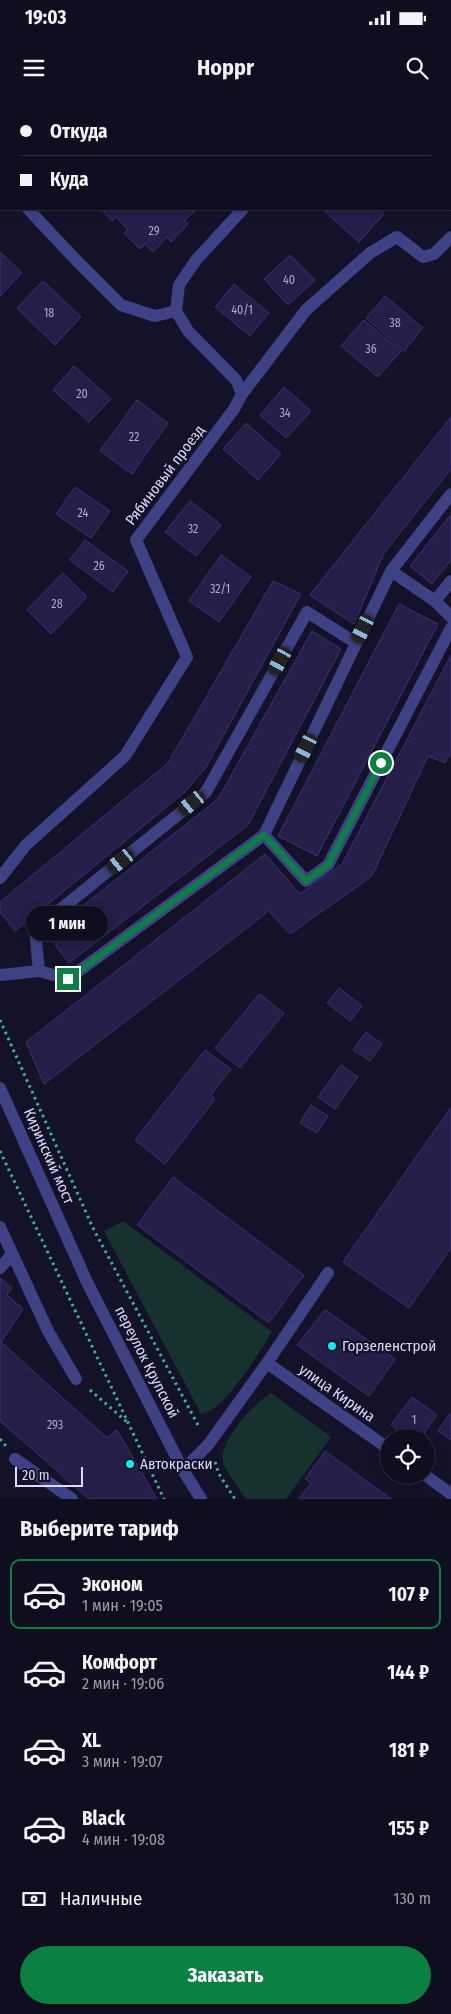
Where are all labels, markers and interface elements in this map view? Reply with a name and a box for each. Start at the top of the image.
text: 19:03 [25,6,66,29]
icon: menu [20,54,48,82]
text: Hoppr [197,54,254,81]
icon: search [403,54,431,82]
text: Откуда [50,120,107,143]
text: Куда [50,168,88,191]
house number: 29 [148,224,160,238]
house number: 40 [283,273,295,287]
house number: 40/1 [231,303,253,317]
house number: 18 [44,306,54,320]
house number: 38 [389,316,401,330]
house number: 36 [365,342,377,356]
house number: 20 [76,387,88,401]
house number: 34 [279,406,291,420]
street label: Рябиновый проезд [122,421,208,529]
house number: 22 [129,430,139,444]
house number: 24 [78,506,89,520]
house number: 32 [188,522,198,536]
house number: 26 [93,559,105,573]
house number: 32/1 [210,582,230,596]
house number: 28 [51,597,63,611]
car [349,612,376,646]
car [266,644,293,678]
car [292,731,319,765]
route start [370,752,392,774]
car [175,788,208,818]
car [104,846,137,876]
callout: 1 мин [27,906,109,942]
text: 1 мин [49,914,85,933]
route end [57,968,79,990]
street label: Киринский мост [20,1105,78,1207]
street label: переулок Крупской [111,1303,183,1421]
place label: Горзеленстрой [342,1337,436,1355]
marker: Горзеленстрой [326,1340,338,1352]
street label: улица Кирина [296,1360,378,1426]
house number: 1 [412,1413,416,1427]
house number: 293 [47,1418,63,1432]
map controls [380,1429,435,1484]
button: locate [380,1429,435,1484]
place label: Автокраски [140,1455,212,1473]
marker: Автокраски [124,1458,136,1470]
scale bar [15,1464,82,1487]
text: 20 m [22,1467,50,1484]
text: Выберите тариф [20,1515,179,1542]
icon: car [22,1572,67,1617]
text: Эконом [82,1573,143,1596]
text: 107 ₽ [389,1583,429,1606]
text: 1 мин · 19:05 [82,1596,163,1615]
icon: car [22,1650,67,1695]
text: Комфорт [82,1651,157,1674]
text: 144 ₽ [387,1661,429,1684]
text: 2 мин · 19:06 [82,1674,164,1693]
icon: car [22,1728,67,1773]
text: XL [82,1729,101,1752]
text: 181 ₽ [389,1739,429,1762]
text: 3 мин · 19:07 [82,1752,163,1771]
icon: car [22,1806,67,1851]
text: Black [82,1807,125,1830]
text: 155 ₽ [388,1817,429,1840]
text: 4 мин · 19:08 [82,1830,165,1849]
icon: cash [20,1885,48,1913]
text: Наличные [60,1887,142,1910]
text: 130 m [393,1889,431,1908]
button: Заказать [20,1946,431,2004]

